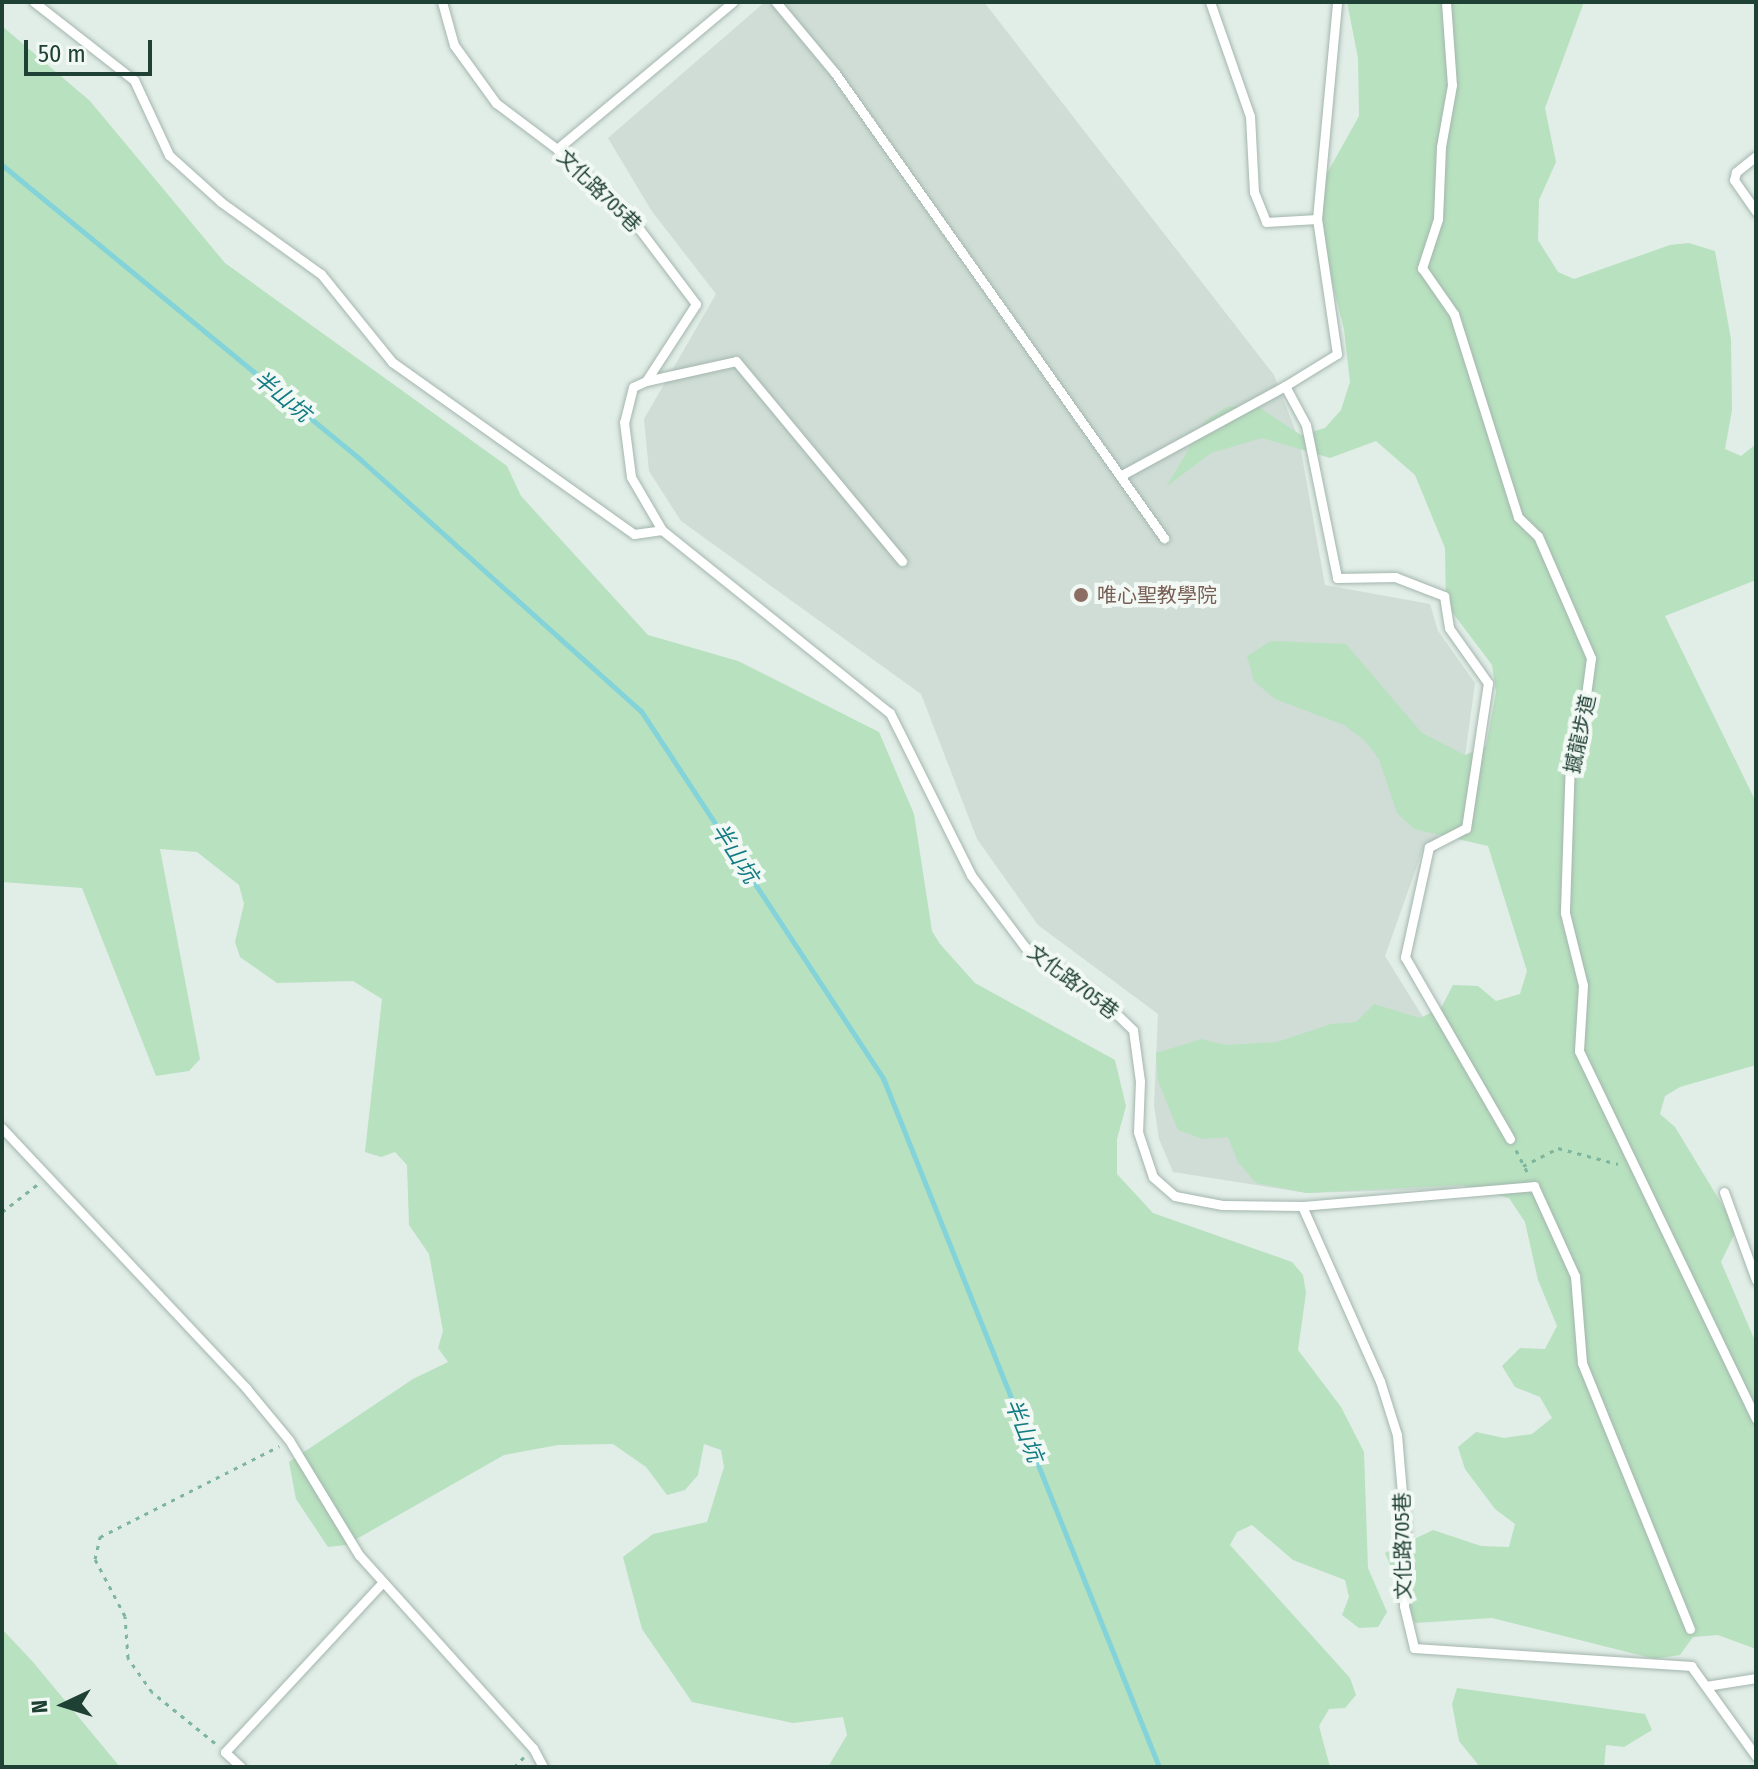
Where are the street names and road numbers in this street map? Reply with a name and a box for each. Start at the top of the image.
street label: 文化路705巷 [552,145,646,237]
street label: 撼龍步道 [1560,692,1600,776]
street label: 文化路705巷 [1023,940,1123,1024]
street label: 文化路705巷 [1390,1492,1416,1600]

